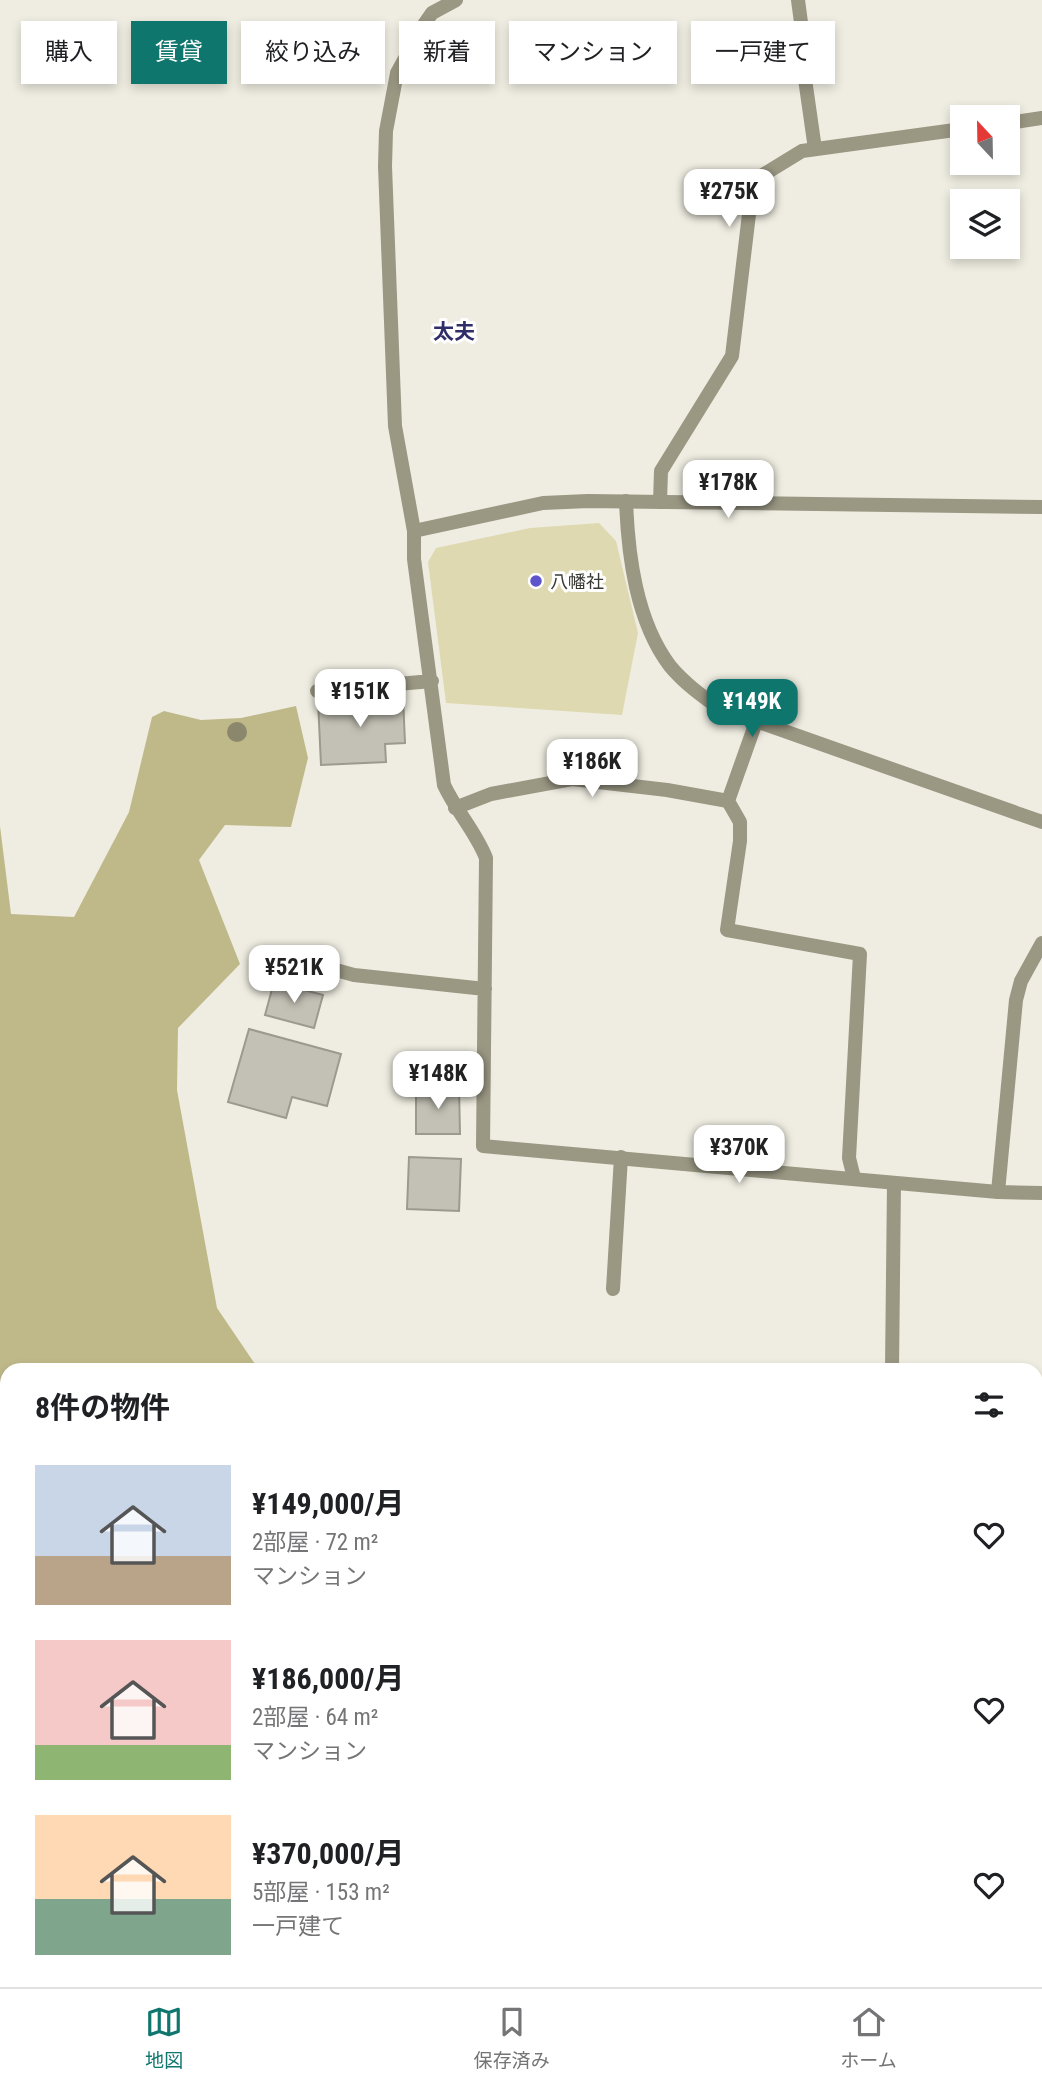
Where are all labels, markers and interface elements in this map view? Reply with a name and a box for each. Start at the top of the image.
chip: 購入 [21,21,117,84]
chip: 賃貸 [131,21,227,84]
chip: 絞り込み [241,21,385,84]
chip: 新着 [399,21,495,84]
chip: マンション [509,21,677,84]
chip: 一戸建て [691,21,835,84]
north arrow [950,105,1020,175]
map controls [950,105,1020,259]
pin: ¥275K [680,170,778,229]
text: ¥275K [700,178,758,205]
button: layers [950,189,1020,259]
district label: 太夫 [433,320,475,344]
pin: ¥178K [679,461,777,520]
text: ¥178K [699,469,757,496]
place label: 八幡社 [550,571,604,592]
marker: 八幡社 [528,573,544,589]
pin: ¥151K [311,670,409,729]
text: ¥151K [331,678,389,705]
pin: ¥149K [703,680,801,739]
text: ¥149K [723,688,781,715]
pin: ¥186K [543,740,641,799]
text: ¥186K [563,748,621,775]
pin: ¥521K [245,946,343,1005]
text: ¥521K [265,954,323,981]
pin: ¥148K [389,1052,487,1111]
text: ¥148K [409,1060,467,1087]
pin: ¥370K [690,1126,788,1185]
text: ¥370K [710,1134,768,1161]
icon: filters [970,1386,1008,1424]
text: 8件の物件 [35,1390,170,1425]
text: ¥149,000/月 [252,1486,405,1521]
icon: home [91,1493,175,1577]
icon: heart [970,1516,1008,1554]
text: 2部屋 · 72 m² [252,1529,378,1556]
text: マンション [252,1563,367,1590]
text: ¥186,000/月 [252,1661,405,1696]
icon: home [91,1668,175,1752]
icon: heart [970,1691,1008,1729]
text: 2部屋 · 64 m² [252,1704,378,1731]
text: マンション [252,1738,367,1765]
text: ¥370,000/月 [252,1836,405,1871]
icon: home [91,1843,175,1927]
icon: heart [970,1866,1008,1904]
text: 5部屋 · 153 m² [252,1879,390,1906]
text: 一戸建て [252,1913,344,1940]
tab: 地図 [145,2003,183,2072]
tab: 保存済み [474,2003,550,2072]
tab: ホーム [840,2003,897,2072]

